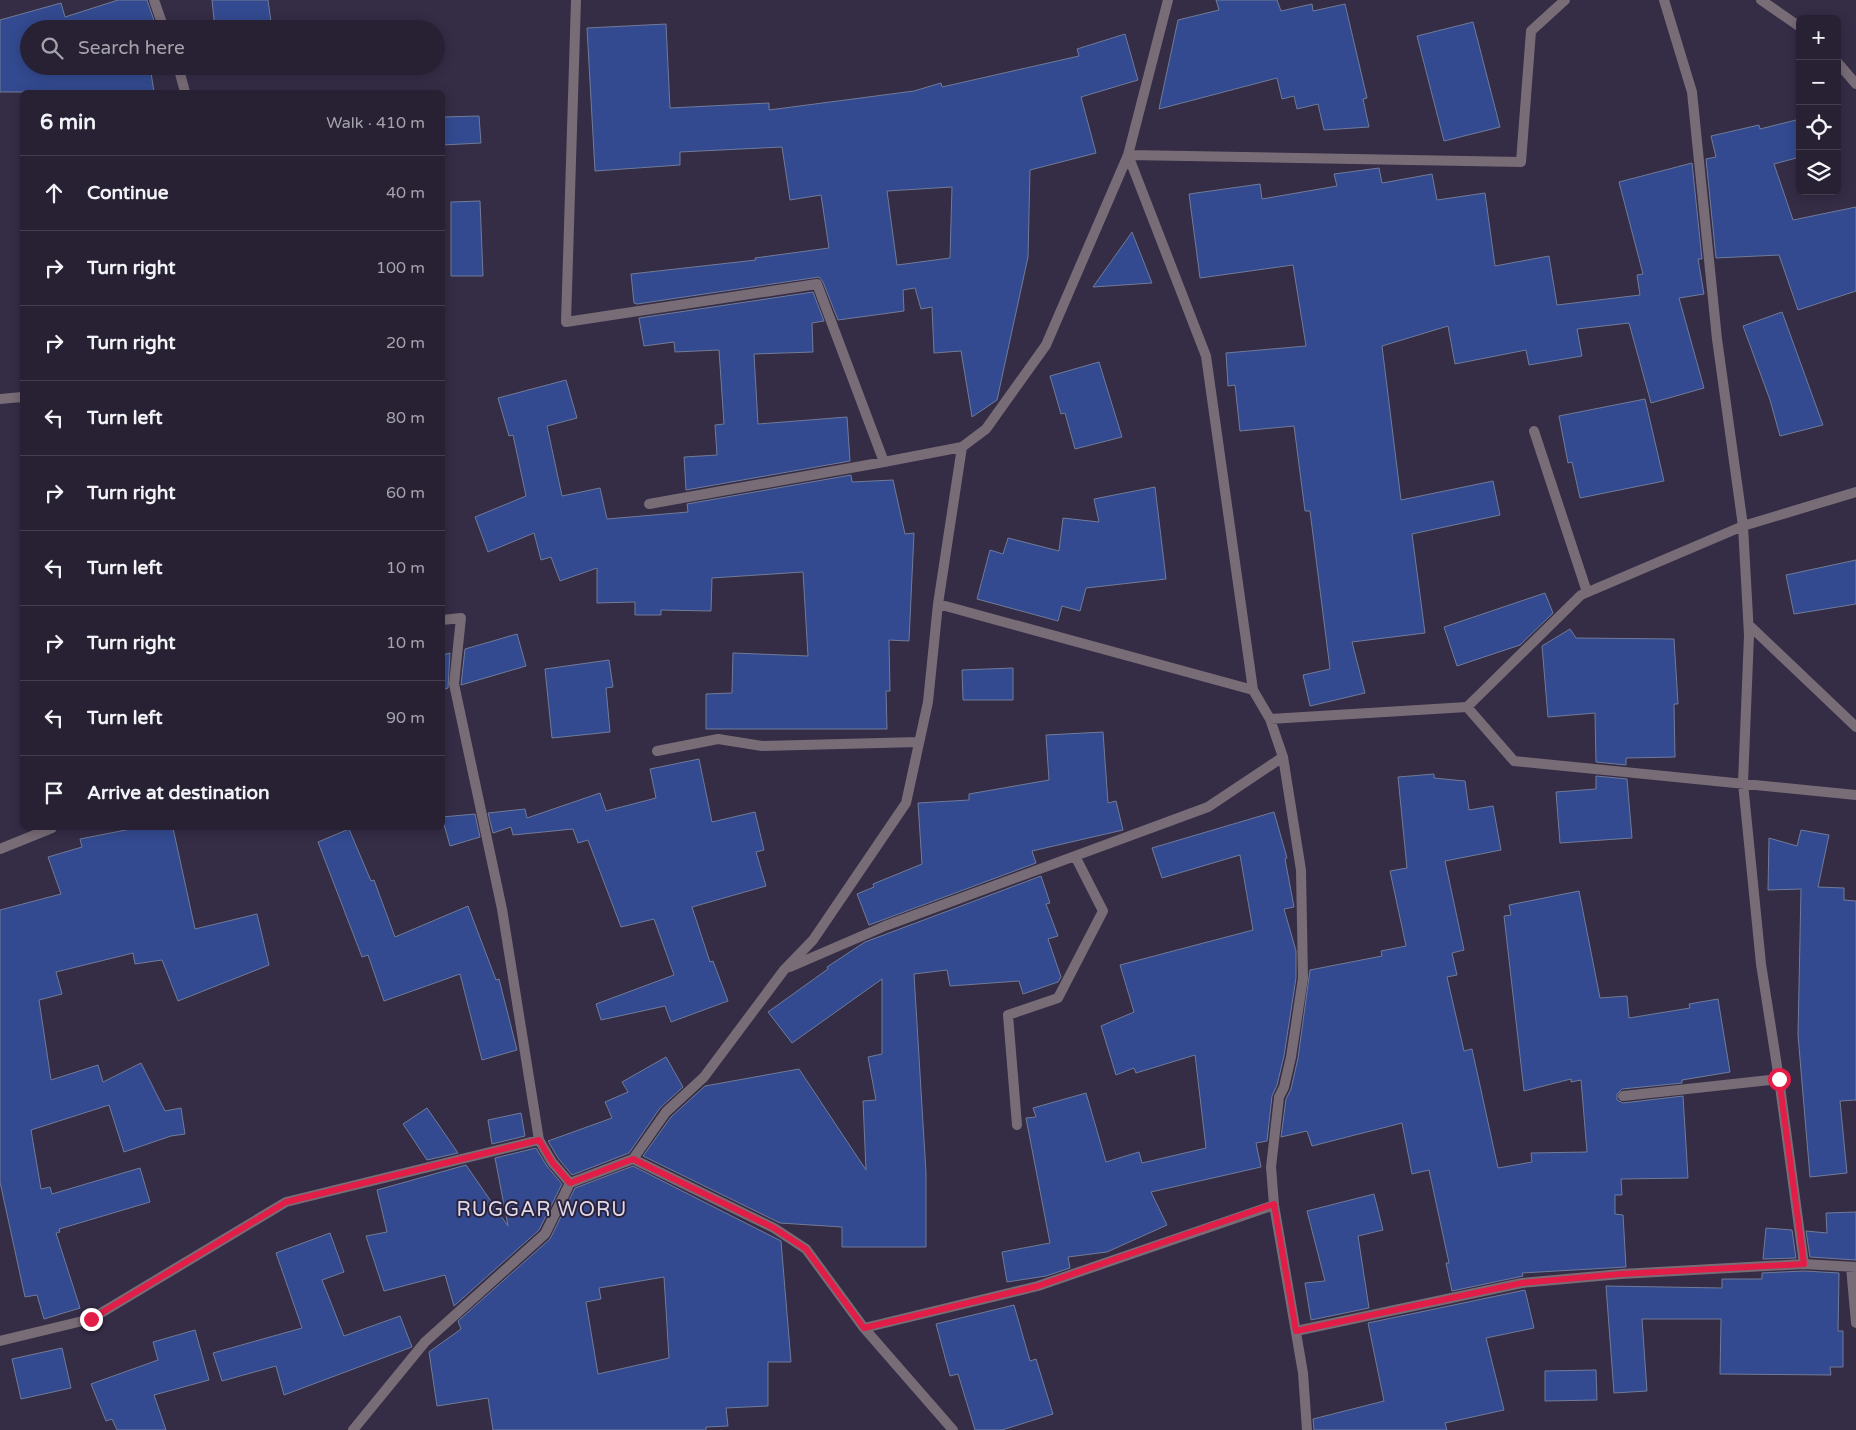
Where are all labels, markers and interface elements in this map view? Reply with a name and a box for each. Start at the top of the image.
map controls [1796,15,1841,195]
button: + [1796,15,1841,60]
search box [20,20,445,75]
icon: search [38,34,66,62]
text: Search here [78,37,185,59]
button: − [1796,60,1841,105]
button: locate [1796,105,1841,150]
text: 6 min [40,110,96,135]
text: Walk · 410 m [326,113,425,133]
button: layers [1796,150,1841,195]
icon: ahead [40,179,68,207]
text: Continue [87,182,169,204]
text: 40 m [386,183,425,203]
icon: right [40,254,68,282]
text: Turn right [87,257,175,279]
text: 100 m [376,258,425,278]
icon: right [40,329,68,357]
text: Turn right [87,332,175,354]
text: 20 m [386,333,425,353]
icon: left [40,404,68,432]
text: Turn left [87,407,163,429]
text: 80 m [386,408,425,428]
icon: right [40,479,68,507]
text: Turn right [87,482,175,504]
text: 60 m [386,483,425,503]
icon: left [40,554,68,582]
text: Turn left [87,557,163,579]
text: 10 m [386,558,425,578]
icon: right [40,629,68,657]
text: Turn right [87,632,175,654]
text: 10 m [386,633,425,653]
icon: left [40,704,68,732]
text: Turn left [87,707,163,729]
text: 90 m [386,708,425,728]
icon: arrive [40,779,68,807]
text: Arrive at destination [87,782,270,804]
route start [1768,1068,1791,1091]
district label: RUGGAR WORU [457,1198,627,1222]
route end [80,1308,103,1331]

